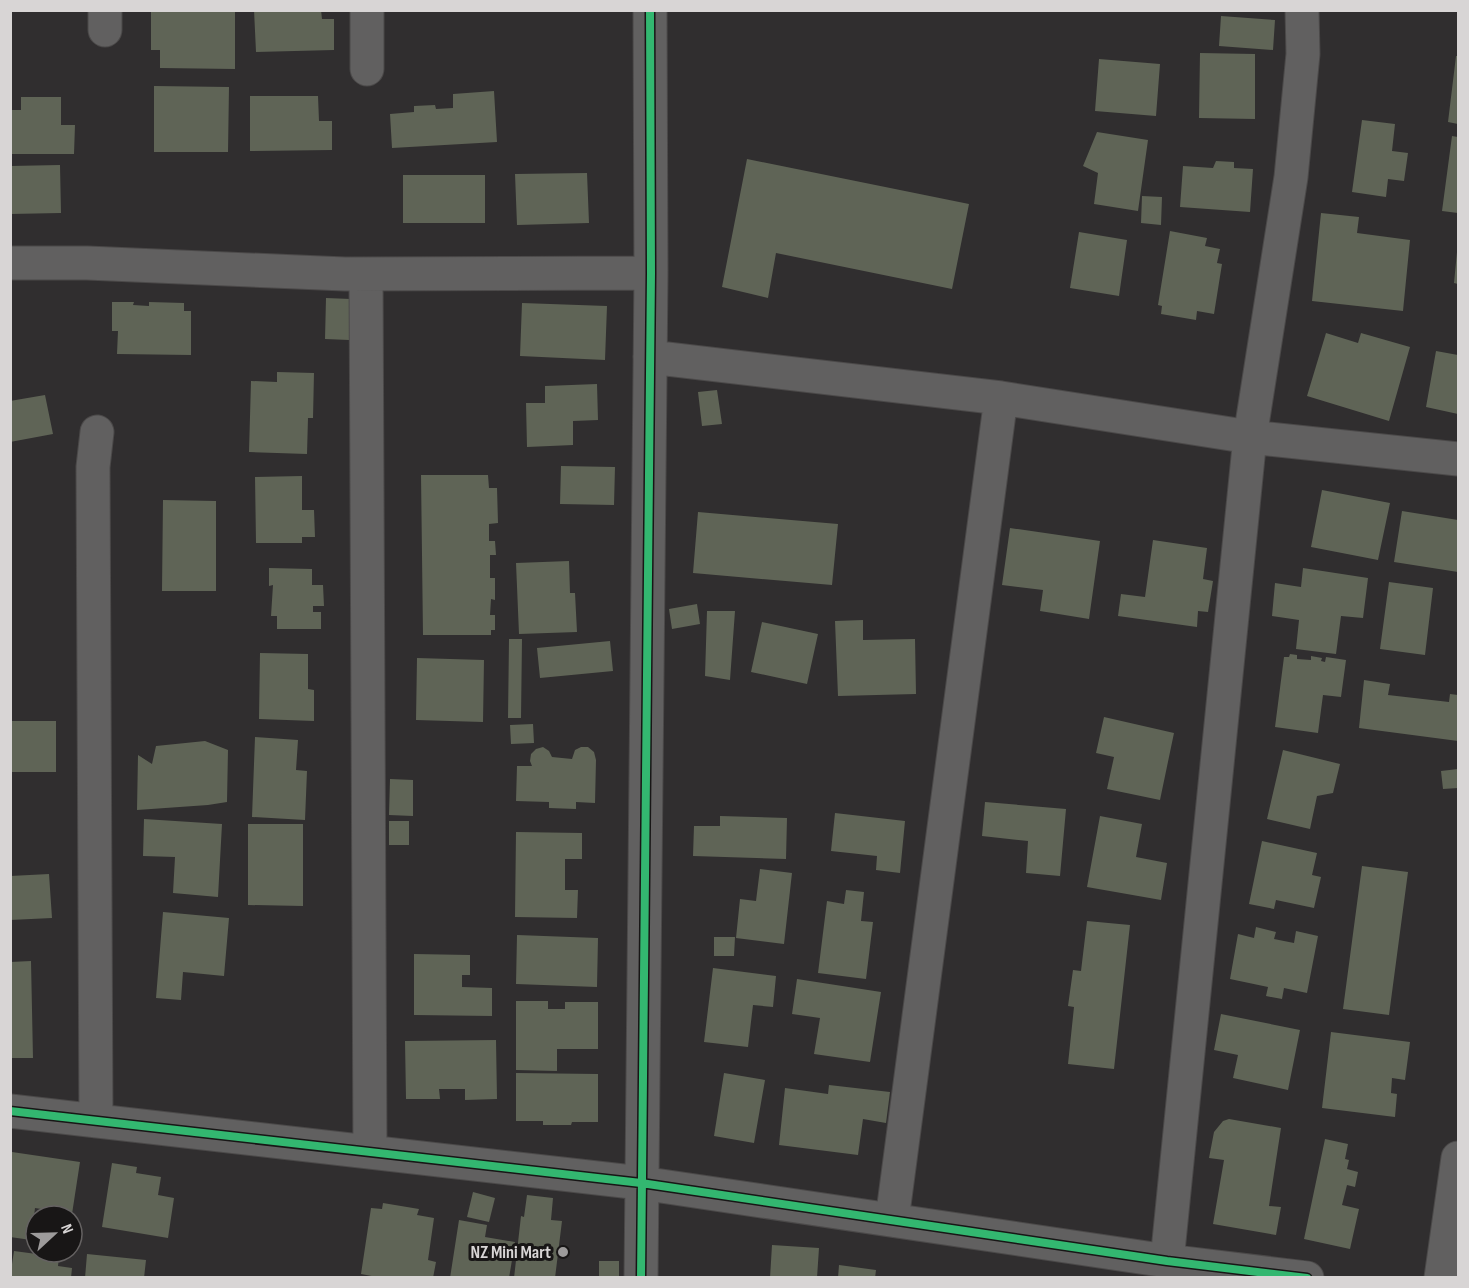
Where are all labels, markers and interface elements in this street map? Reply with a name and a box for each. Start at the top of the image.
north arrow [24,1204,84,1264]
text: N [56,1221,77,1236]
place label: NZ Mini Mart [471,1242,551,1263]
marker: NZ Mini Mart [556,1245,570,1259]

